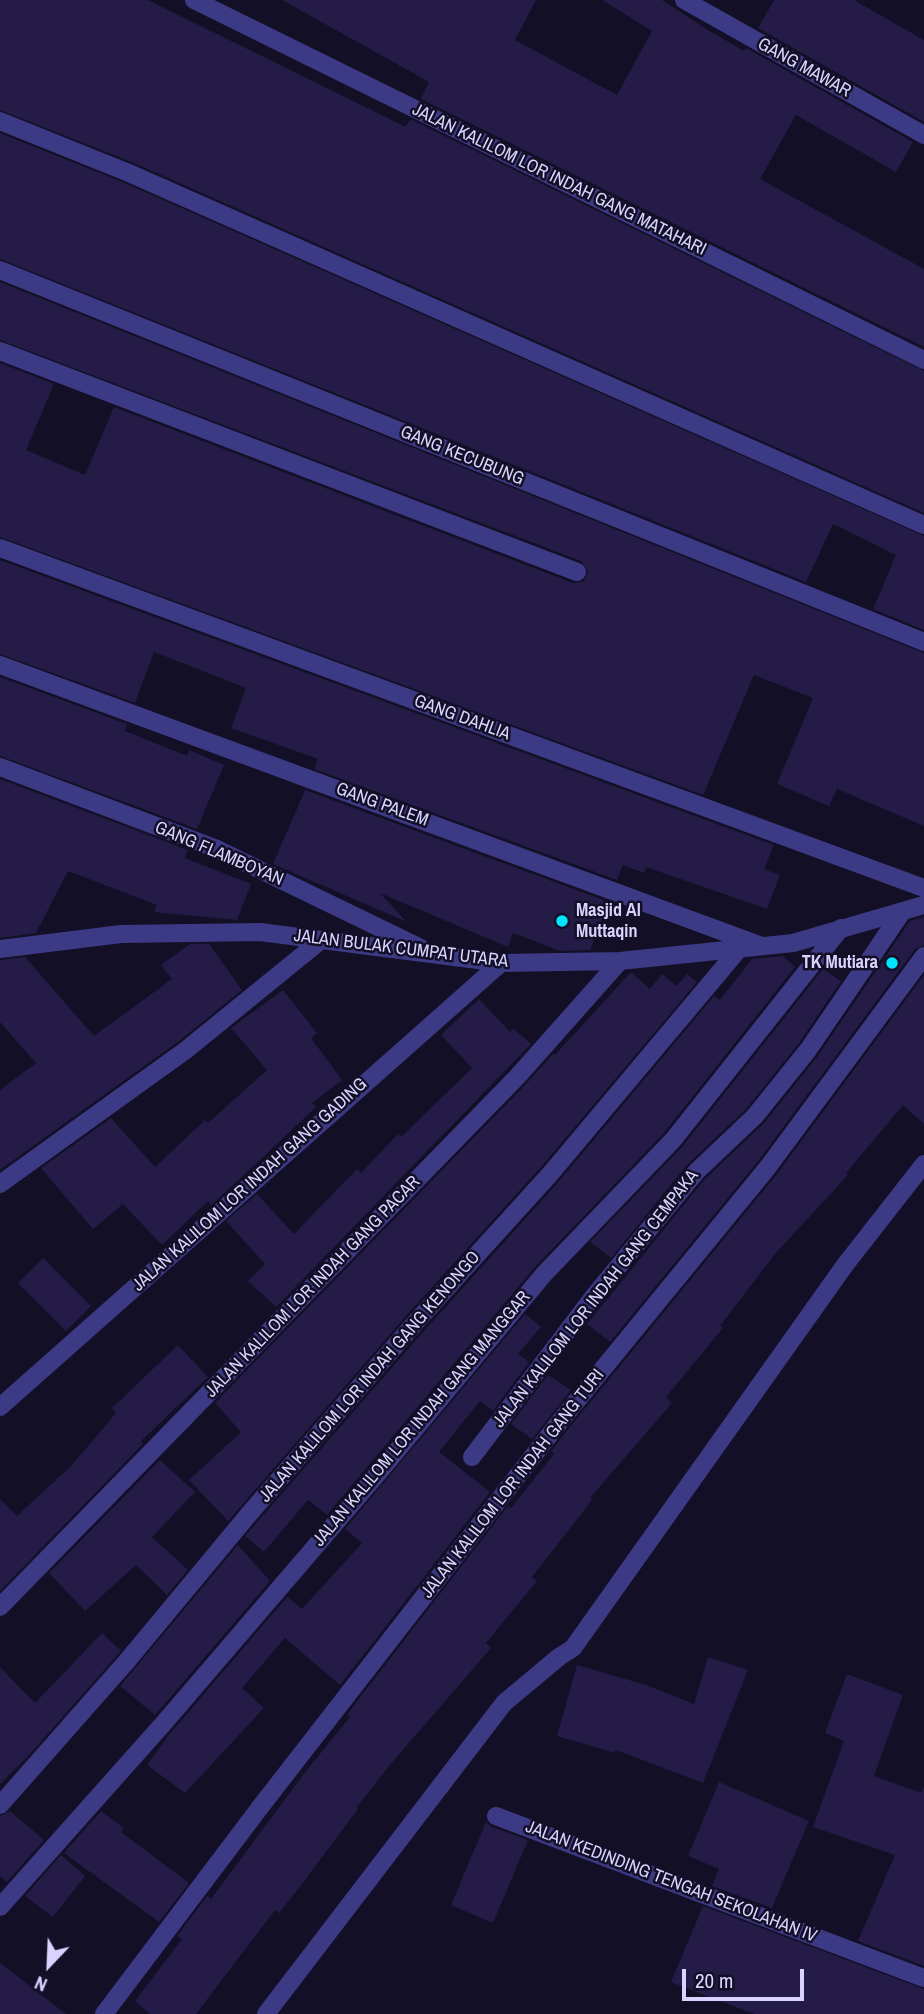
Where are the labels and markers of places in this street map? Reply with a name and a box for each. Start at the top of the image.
place label: Masjid Al Muttaqin [576,900,641,942]
marker: Masjid Al Muttaqin [554,913,570,929]
place label: TK Mutiara [802,952,878,974]
marker: TK Mutiara [884,955,900,971]

